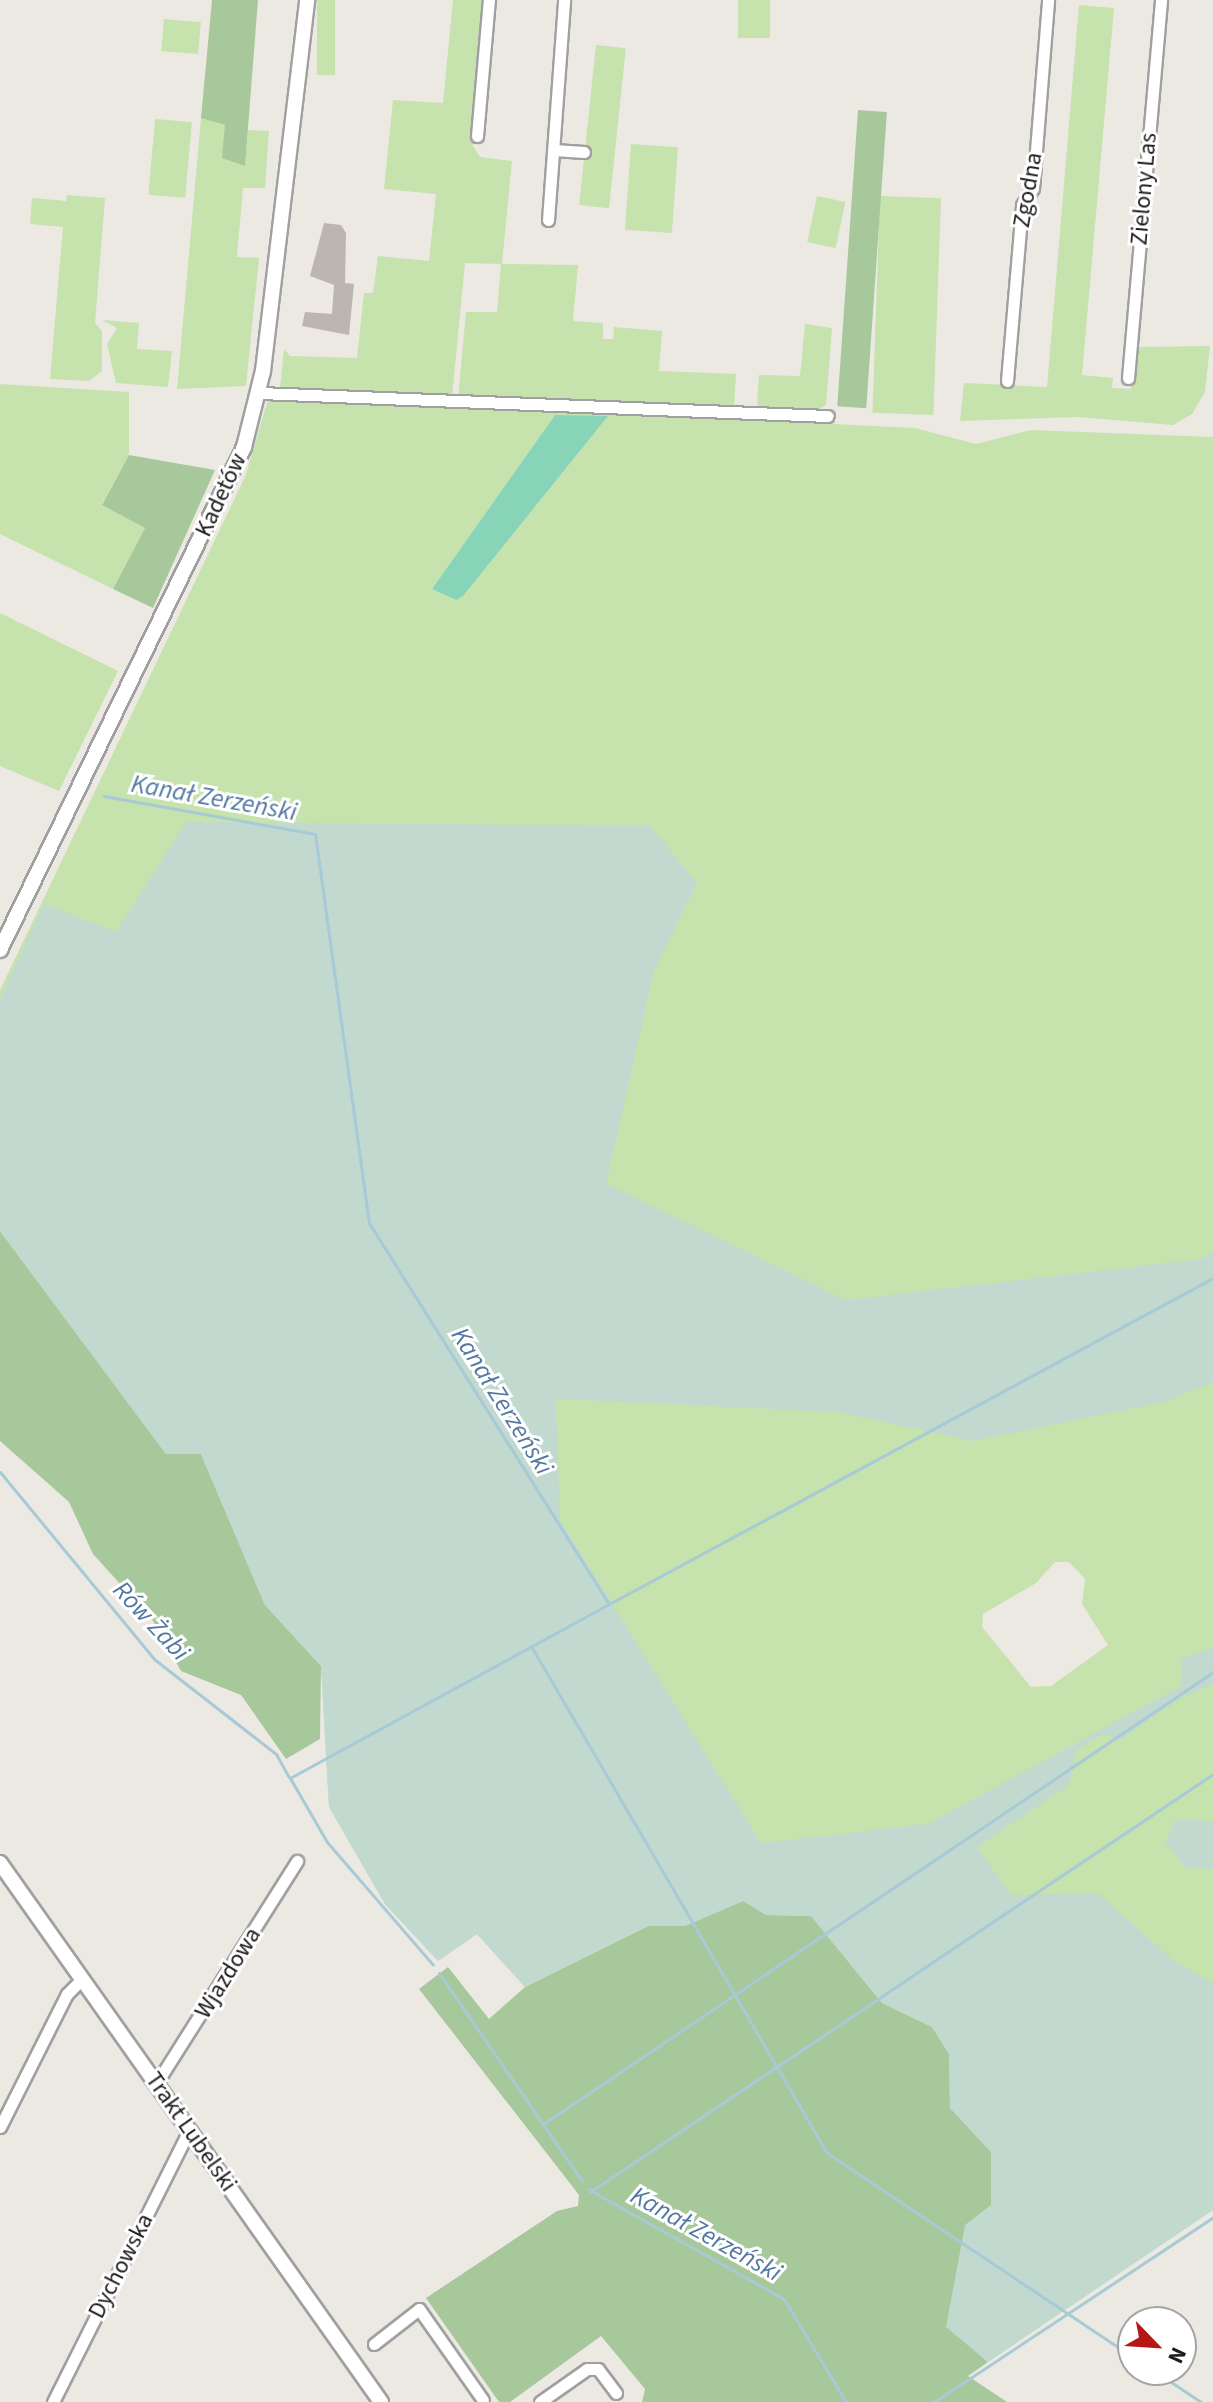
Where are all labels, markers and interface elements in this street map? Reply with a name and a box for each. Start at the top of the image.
street label: Zielony Las [1125,132,1163,246]
street label: Zgodna [1007,150,1049,230]
street label: Kadetów [189,449,253,541]
water label: Kanał Zerzeński [129,768,299,828]
water label: Kanał Zerzeński [444,1322,560,1480]
water label: Rów Żabi [106,1575,196,1667]
street label: Wjazdowa [189,1922,267,2024]
street label: Trakt Lubelski [139,2067,243,2197]
water label: Kanał Zerzeński [625,2180,787,2288]
street label: Dychowska [82,2209,160,2323]
north arrow [1117,2306,1197,2386]
text: N [1159,2342,1195,2369]

